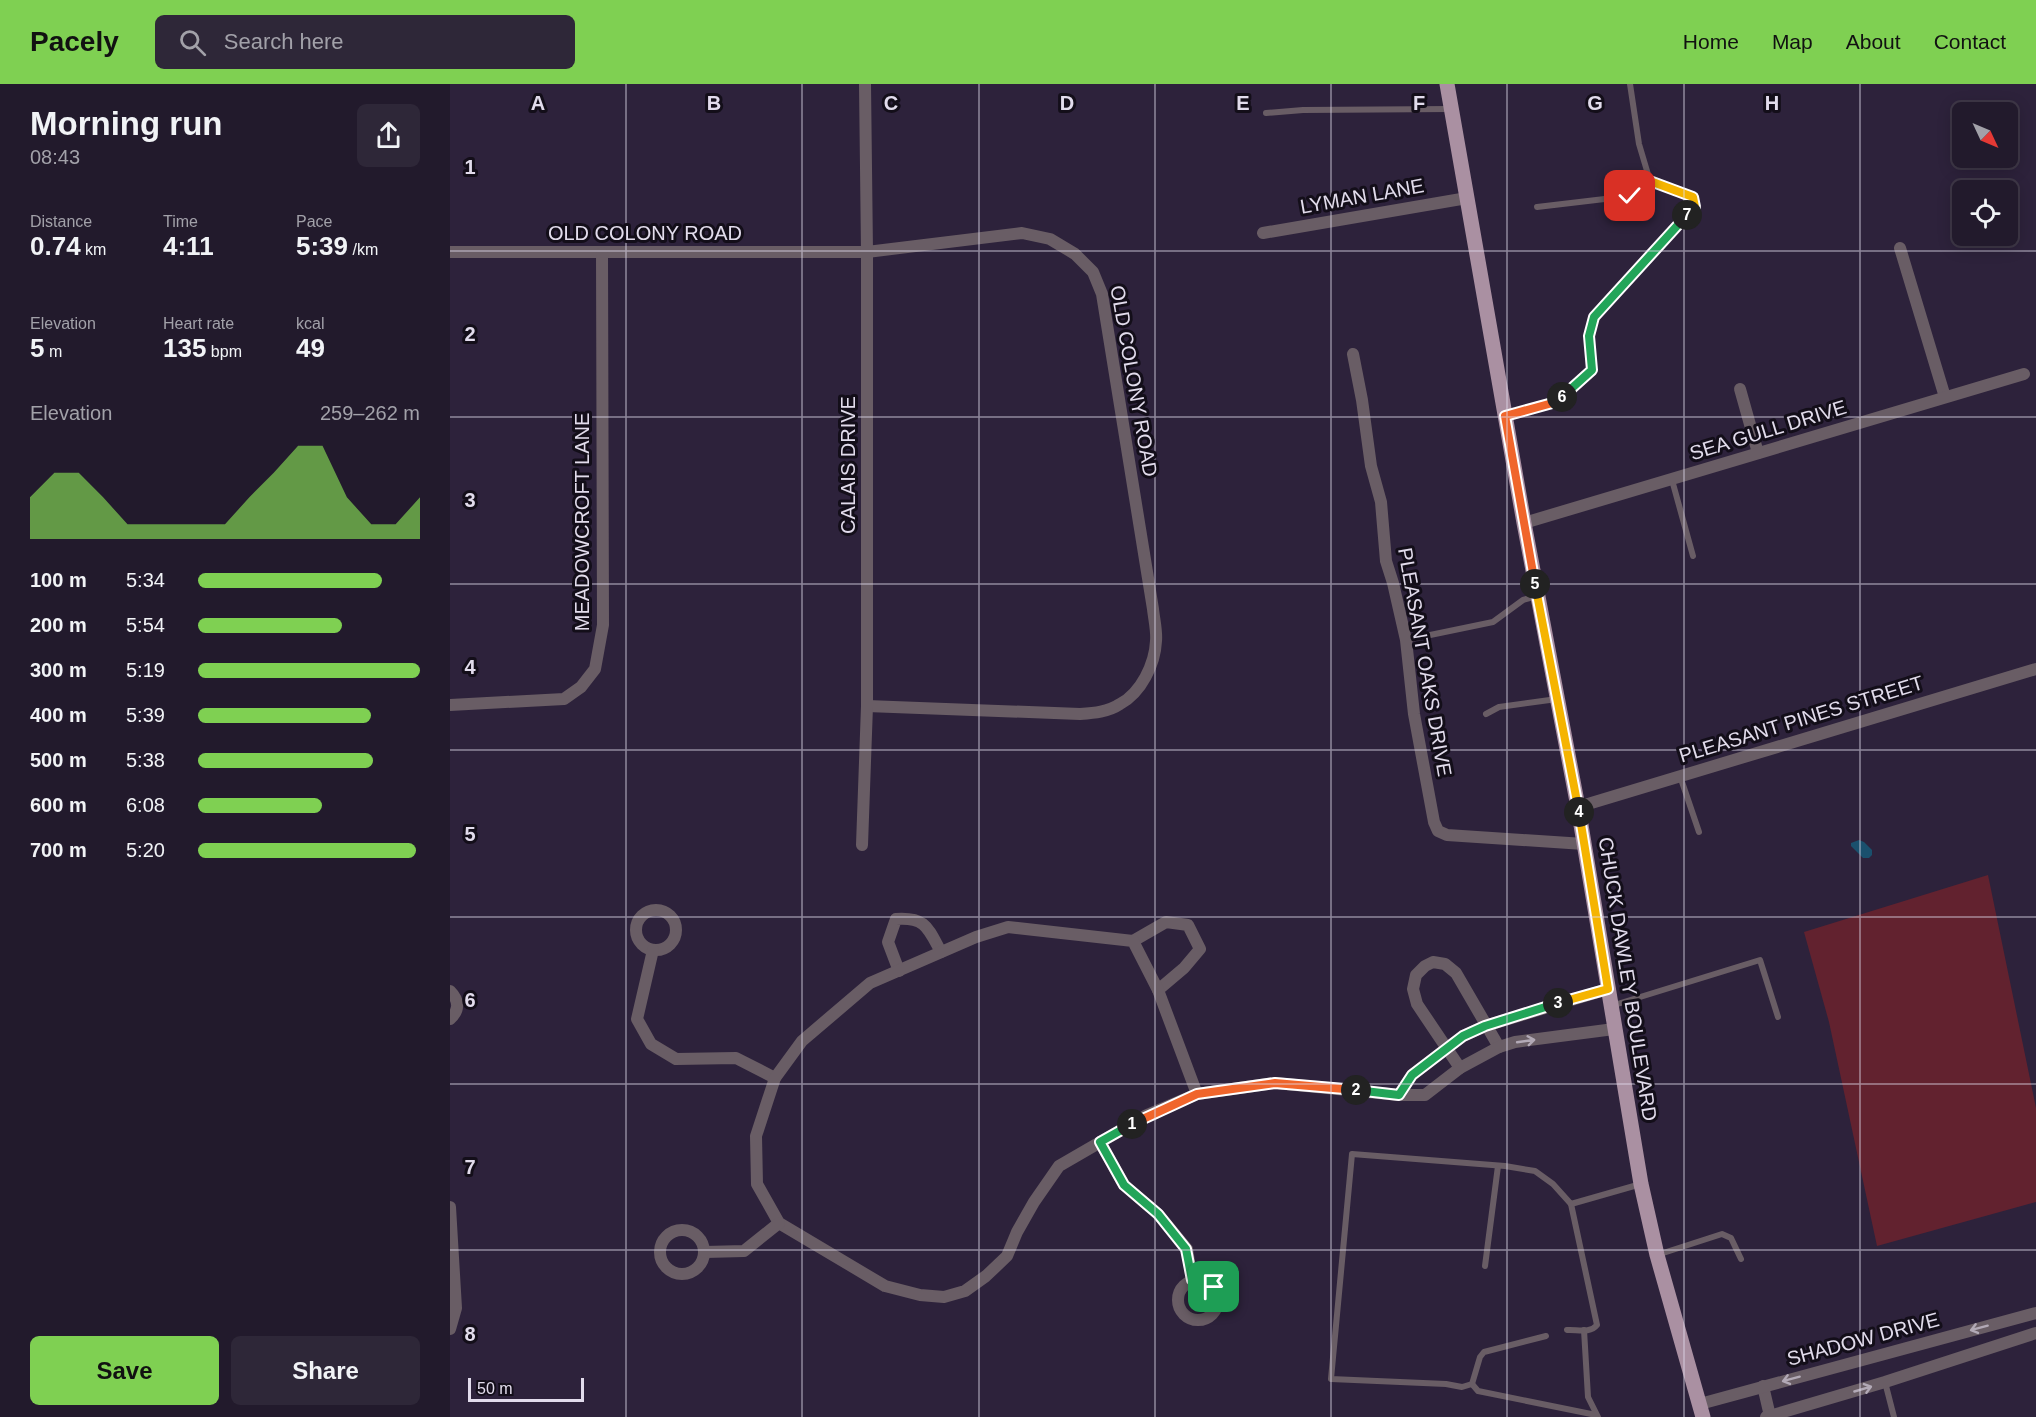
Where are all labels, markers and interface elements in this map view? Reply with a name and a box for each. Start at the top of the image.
search box [155,15,575,69]
text: Pacely [30,26,119,57]
icon: search [176,26,209,59]
text: Search here [224,29,344,54]
text: Home [1683,30,1739,53]
text: Map [1772,30,1813,53]
text: About [1846,30,1901,53]
text: Contact [1934,30,2006,53]
text: A [531,92,545,114]
text: B [707,92,721,114]
text: C [884,92,898,114]
text: D [1060,92,1074,114]
text: E [1236,92,1250,114]
text: F [1413,92,1425,114]
text: G [1587,92,1603,114]
text: H [1765,92,1779,114]
north arrow [1952,102,2018,168]
map controls [1952,102,2018,246]
button: share [357,104,420,167]
text: Morning run [30,105,222,142]
text: 08:43 [30,146,80,168]
text: 1 [464,156,476,178]
pin [1604,170,1655,221]
street label: LYMAN LANE [1298,174,1426,218]
icon: check [1613,179,1646,212]
button: locate [1952,180,2018,246]
pin: 7 [1672,200,1702,230]
text: 7 [1683,206,1691,223]
text: Distance [30,213,92,230]
text: Time [163,213,198,230]
text: Pace [296,213,332,230]
street label: OLD COLONY ROAD [548,222,742,244]
text: 0.74 [30,231,81,261]
text: 4:11 [163,231,214,261]
text: 5:39 [296,231,348,261]
text: km [81,241,106,258]
text: /km [348,241,378,258]
street label: OLD COLONY ROAD [1106,284,1162,478]
text: Elevation [30,315,96,332]
text: Heart rate [163,315,234,332]
text: kcal [296,315,324,332]
text: 2 [464,323,476,345]
text: 5 [30,333,44,363]
text: 135 [163,333,206,363]
text: 49 [296,333,325,363]
text: m [44,343,62,360]
text: bpm [206,343,242,360]
pin: 6 [1547,382,1577,412]
text: 6 [1558,388,1566,405]
street label: CALAIS DRIVE [837,396,859,534]
street label: SEA GULL DRIVE [1687,396,1849,464]
text: Elevation [30,402,112,424]
text: 259–262 m [320,402,420,424]
street label: MEADOWCROFT LANE [571,413,593,631]
text: 3 [464,489,476,511]
street label: PLEASANT OAKS DRIVE [1394,546,1456,778]
text: 100 m [30,569,87,591]
text: 5:34 [126,569,165,591]
pin: 5 [1520,569,1550,599]
text: 5 [1531,575,1539,592]
text: 200 m [30,614,87,636]
text: 5:54 [126,614,165,636]
text: 4 [464,656,476,678]
text: 300 m [30,659,87,681]
text: 5:19 [126,659,165,681]
street label: PLEASANT PINES STREET [1676,671,1926,767]
text: 400 m [30,704,87,726]
text: 5:39 [126,704,165,726]
text: 500 m [30,749,87,771]
text: 5:38 [126,749,165,771]
text: 600 m [30,794,87,816]
text: 6:08 [126,794,165,816]
pin: 4 [1564,797,1594,827]
text: 4 [1575,803,1583,820]
text: 5 [464,823,476,845]
street label: CHUCK DAWLEY BOULEVARD [1595,835,1661,1123]
text: 700 m [30,839,87,861]
text: 5:20 [126,839,165,861]
pin: 3 [1543,988,1573,1018]
text: 6 [464,989,476,1011]
text: 3 [1554,994,1562,1011]
one-way arrow [1516,1035,1536,1046]
pin: 2 [1341,1075,1371,1105]
text: 2 [1352,1081,1360,1098]
pin: 1 [1117,1109,1147,1139]
text: 1 [1128,1115,1136,1132]
text: 7 [464,1156,476,1178]
pin [1188,1261,1239,1312]
icon: arrive [1197,1270,1230,1303]
street label: SHADOW DRIVE [1784,1308,1942,1370]
text: 8 [464,1323,476,1345]
one-way arrow [1970,1323,1989,1335]
button: Save [30,1336,219,1405]
button: Share [231,1336,420,1405]
one-way arrow [1782,1373,1801,1385]
scale bar [468,1375,584,1402]
text: 50 m [477,1380,513,1397]
one-way arrow [1853,1383,1872,1394]

